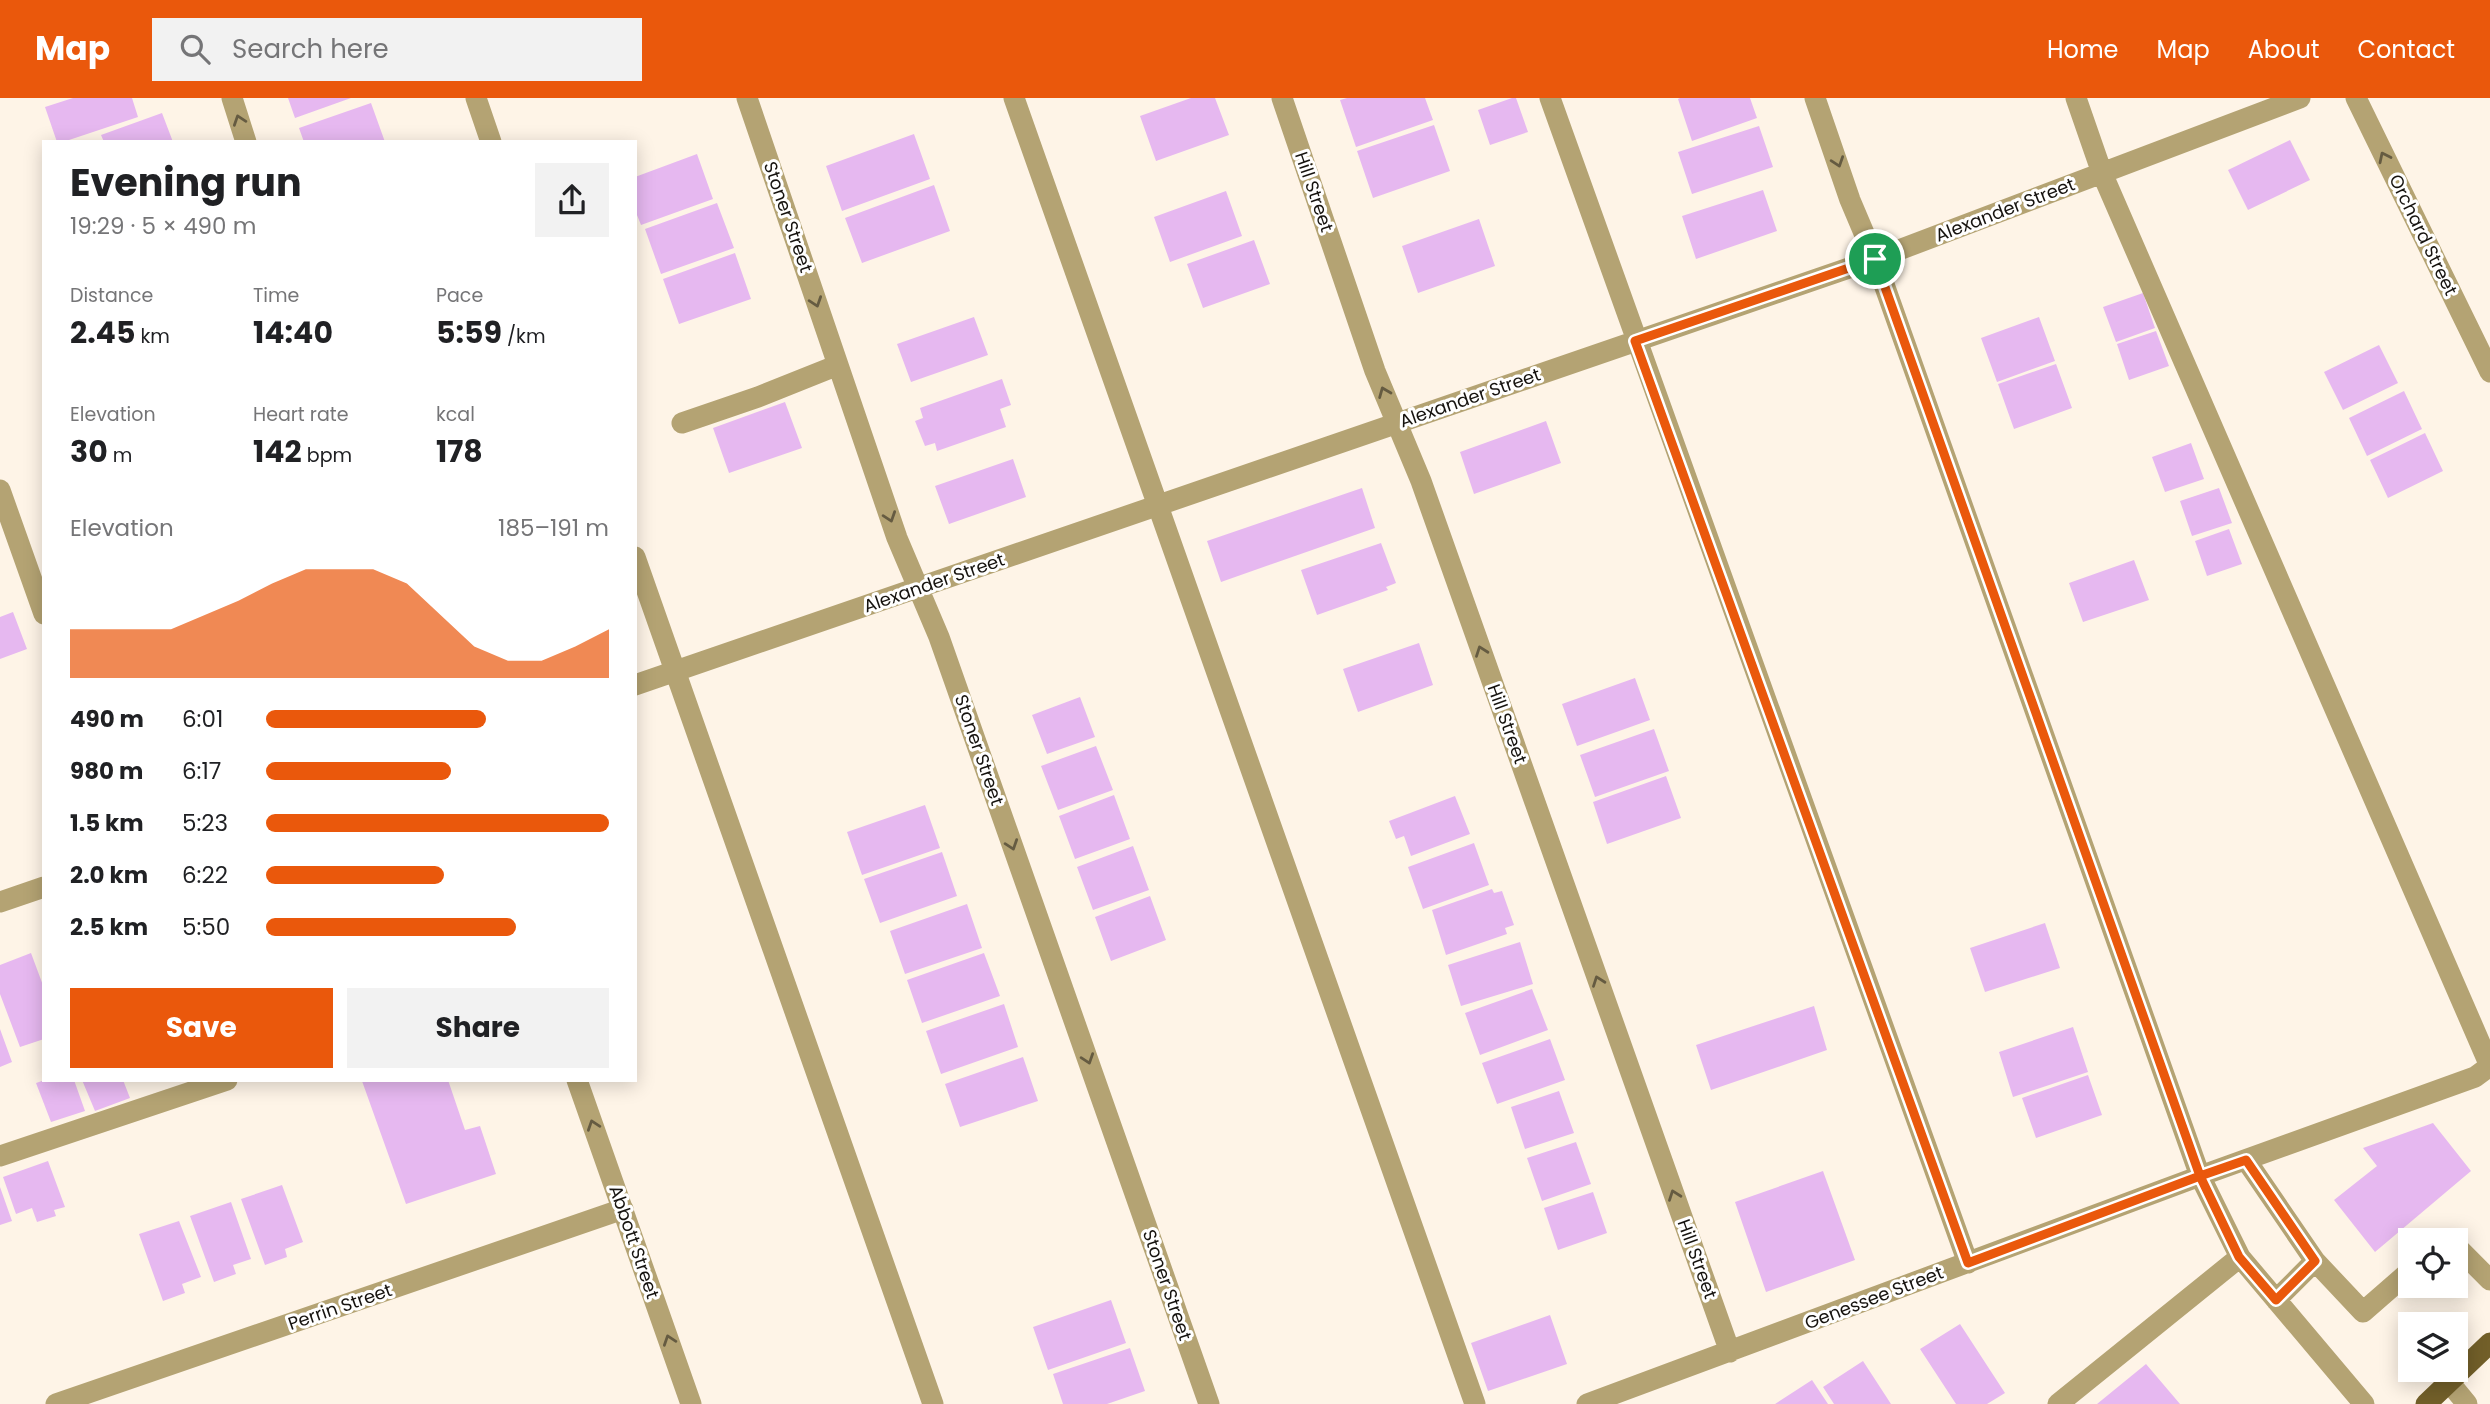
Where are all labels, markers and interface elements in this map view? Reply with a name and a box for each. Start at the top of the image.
search box [152,18,642,81]
text: Map [35,25,110,72]
icon: search [176,30,214,68]
text: Search here [232,31,389,67]
text: Home [2047,33,2119,66]
text: Map [2157,33,2210,66]
text: About [2248,33,2319,66]
text: Contact [2357,33,2455,66]
one-way arrow [233,114,247,126]
street label: Hill Street [1289,148,1340,235]
one-way arrow [2379,152,2393,164]
text: Evening run [70,156,302,209]
one-way arrow [1830,156,1844,168]
street label: Stoner Street [758,158,819,276]
button: share [535,163,609,237]
street label: Orchard Street [2383,170,2464,300]
street label: Alexander Street [1931,171,2078,248]
text: 19:29 · 5 × 490 m [70,210,256,242]
pin [1845,229,1905,289]
icon: arrive [1856,240,1894,278]
text: Distance [70,282,153,309]
text: Time [253,282,299,309]
text: Pace [436,282,483,309]
one-way arrow [808,295,822,307]
text: 2.45 [70,311,135,354]
text: 14:40 [253,311,333,354]
text: 5:59 [436,311,502,354]
text: km [135,323,170,350]
text: /km [502,323,545,350]
street label: Alexander Street [1396,362,1544,433]
one-way arrow [1378,387,1392,400]
text: Elevation [70,401,156,428]
text: Heart rate [253,401,348,428]
text: kcal [436,401,475,428]
text: 30 [70,430,108,473]
text: 142 [253,430,302,473]
text: 178 [436,430,483,473]
text: m [108,442,132,469]
text: bpm [302,442,352,469]
one-way arrow [882,510,896,523]
text: Elevation [70,512,174,544]
text: 185–191 m [498,512,609,544]
street label: Alexander Street [860,547,1008,618]
one-way arrow [1475,646,1489,658]
street label: Hill Street [1481,680,1533,767]
street label: Stoner Street [949,691,1010,809]
text: 490 m [70,703,144,735]
text: 6:01 [182,703,223,735]
text: 980 m [70,755,143,787]
text: 6:17 [182,755,221,787]
text: 1.5 km [70,807,144,839]
text: 5:23 [182,807,228,839]
one-way arrow [1004,838,1018,850]
text: 2.0 km [70,859,148,891]
text: 6:22 [182,859,228,891]
text: 2.5 km [70,911,148,943]
text: 5:50 [182,911,230,943]
one-way arrow [1592,975,1606,988]
button: Save [70,988,333,1068]
button: Share [347,988,609,1068]
one-way arrow [1080,1053,1094,1065]
one-way arrow [587,1119,601,1131]
street label: Abbott Street [603,1182,666,1302]
one-way arrow [1669,1190,1683,1202]
street label: Hill Street [1671,1215,1723,1302]
street label: Stoner Street [1137,1226,1198,1344]
map controls [2398,1228,2468,1382]
button: locate [2398,1228,2468,1298]
street label: Genessee Street [1801,1260,1947,1335]
street label: Perrin Street [284,1277,395,1336]
button: layers [2398,1312,2468,1382]
one-way arrow [663,1334,677,1346]

